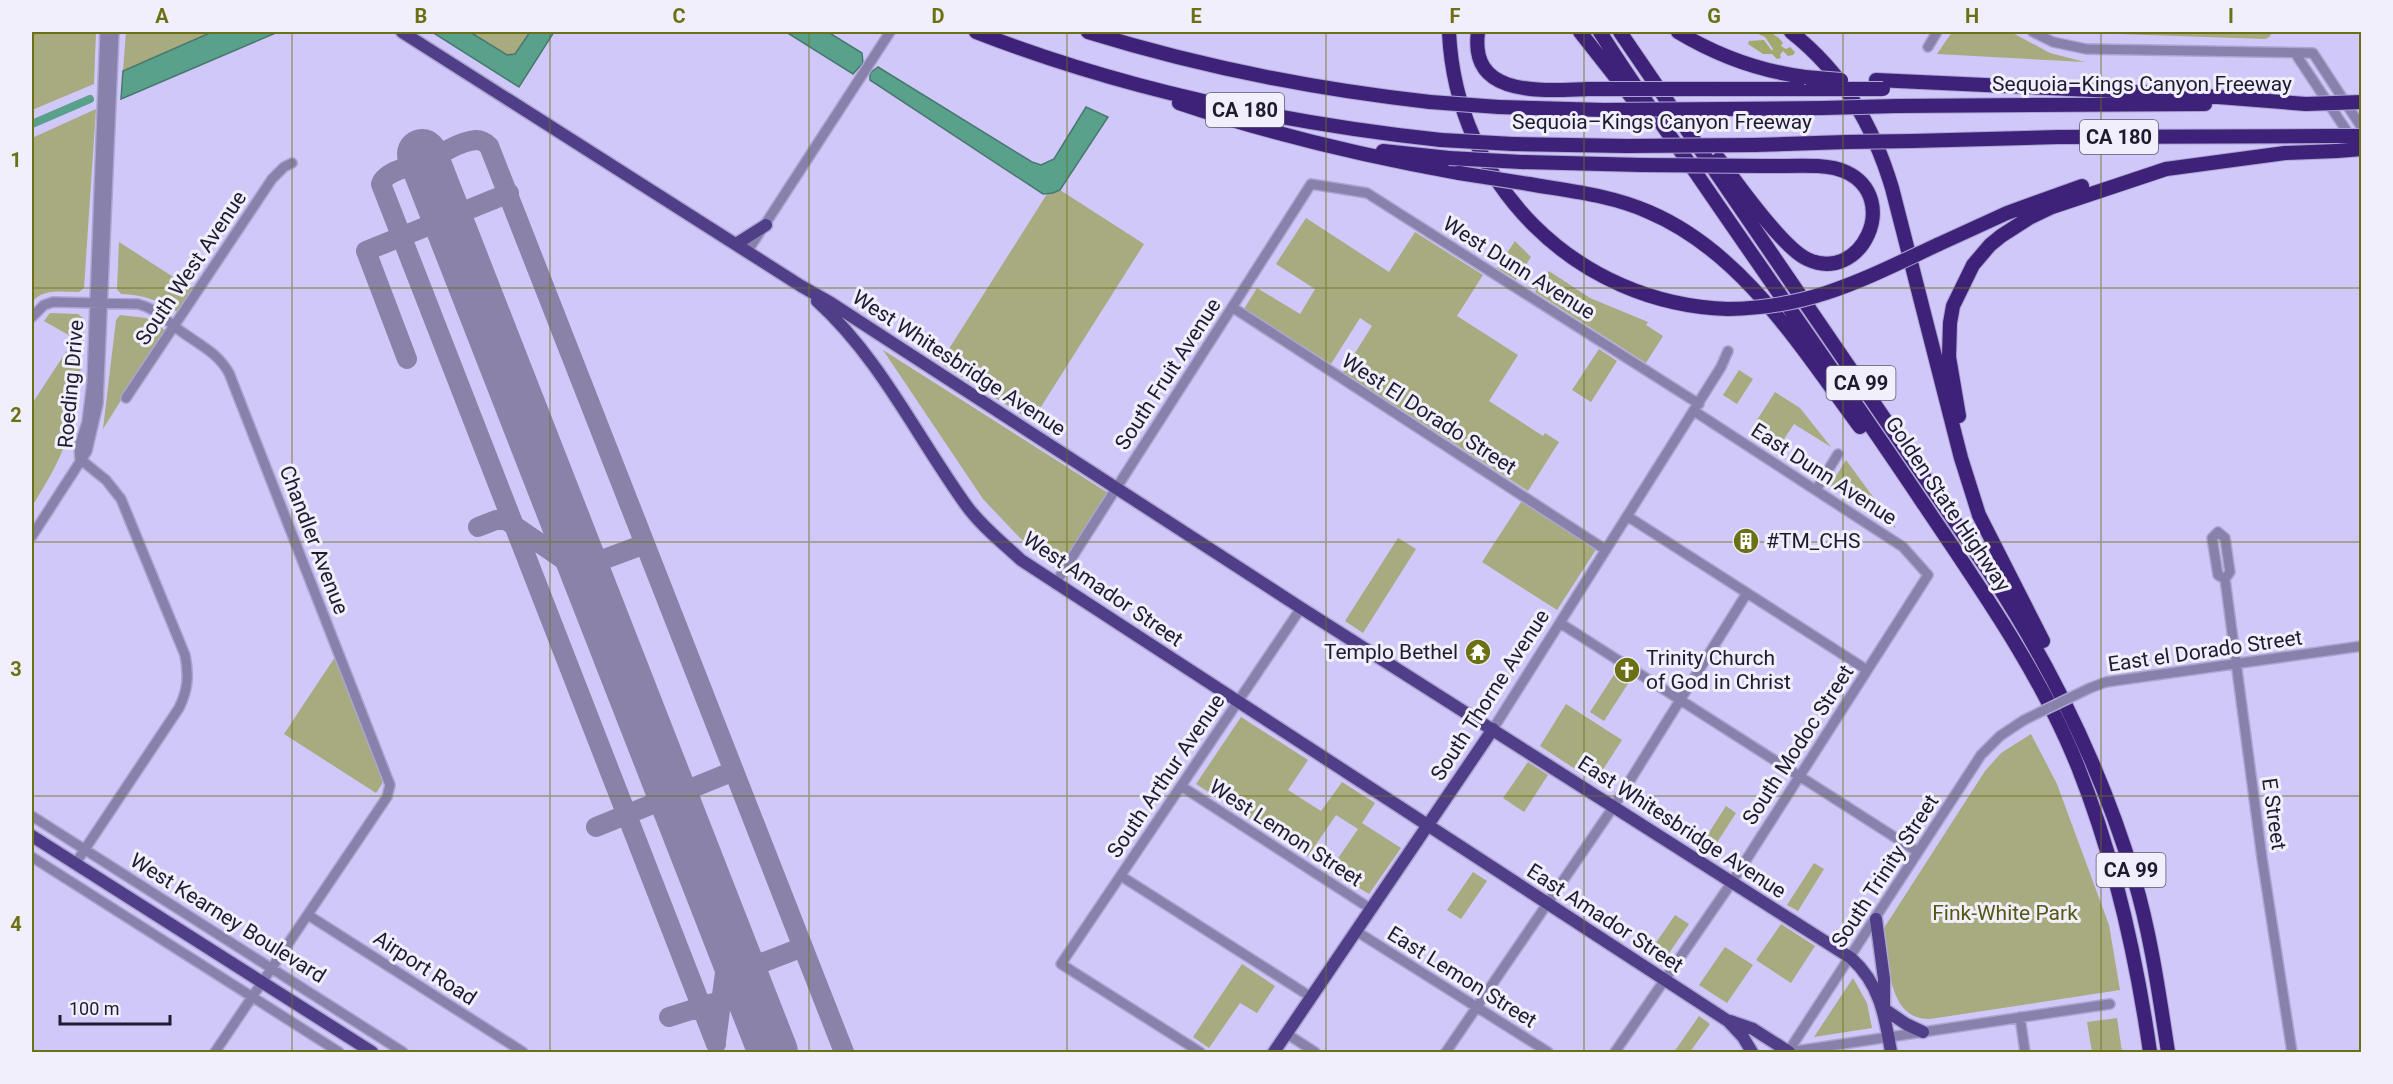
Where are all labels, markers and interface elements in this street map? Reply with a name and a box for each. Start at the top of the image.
text: A [155,4,169,28]
text: B [415,4,427,28]
text: C [672,4,686,28]
text: D [932,4,945,28]
text: E [1190,4,1202,28]
text: F [1450,4,1461,28]
text: G [1707,4,1721,28]
text: H [1965,4,1979,28]
text: I [2228,4,2234,28]
street label: Sequoia–Kings Canyon Freeway [1992,72,2292,96]
road number: CA 180 [1206,93,1284,127]
street label: Sequoia–Kings Canyon Freeway [1512,110,1812,134]
road number: CA 180 [2080,120,2158,154]
text: 1 [10,148,22,172]
street label: South West Avenue [131,186,251,350]
street label: West Dunn Avenue [1439,212,1599,324]
street label: West Whitesbridge Avenue [848,285,1070,441]
street label: South Fruit Avenue [1110,294,1226,454]
street label: Roeding Drive [53,319,89,449]
street label: West El Dorado Street [1337,349,1521,479]
road number: CA 99 [1826,366,1896,400]
text: 2 [10,403,22,427]
street label: Golden State Highway [1881,412,2015,596]
street label: East Dunn Avenue [1747,418,1901,530]
street label: Chandler Avenue [275,462,353,618]
building icon: #TM_CHS [1731,526,1761,556]
street label: West Amador Street [1019,527,1188,651]
place label: #TM_CHS [1766,529,1860,553]
street label: South Thorne Avenue [1426,605,1554,785]
street label: East el Dorado Street [2106,625,2304,677]
temple icon: Templo Bethel [1463,637,1493,667]
place label: Templo Bethel [1324,640,1458,664]
place label: Trinity Church of God in Christ [1646,646,1791,694]
church icon: Trinity Church of God in Christ [1612,655,1642,685]
text: 3 [10,657,22,681]
street label: South Modoc Street [1737,661,1859,829]
street label: South Arthur Avenue [1102,690,1230,862]
street label: East Whitesbridge Avenue [1574,751,1790,903]
street label: West Lemon Street [1205,775,1367,891]
street label: E Street [2257,776,2291,852]
street label: South Trinity Street [1827,790,1943,952]
street label: West Kearney Boulevard [126,848,330,988]
road number: CA 99 [2096,853,2166,887]
street label: East Amador Street [1522,859,1688,978]
park label: Fink-White Park [1932,901,2078,925]
text: 4 [10,912,22,936]
street label: East Lemon Street [1383,921,1541,1033]
street label: Airport Road [369,926,481,1010]
scale bar [60,988,170,1026]
text: 100 m [69,998,120,1019]

